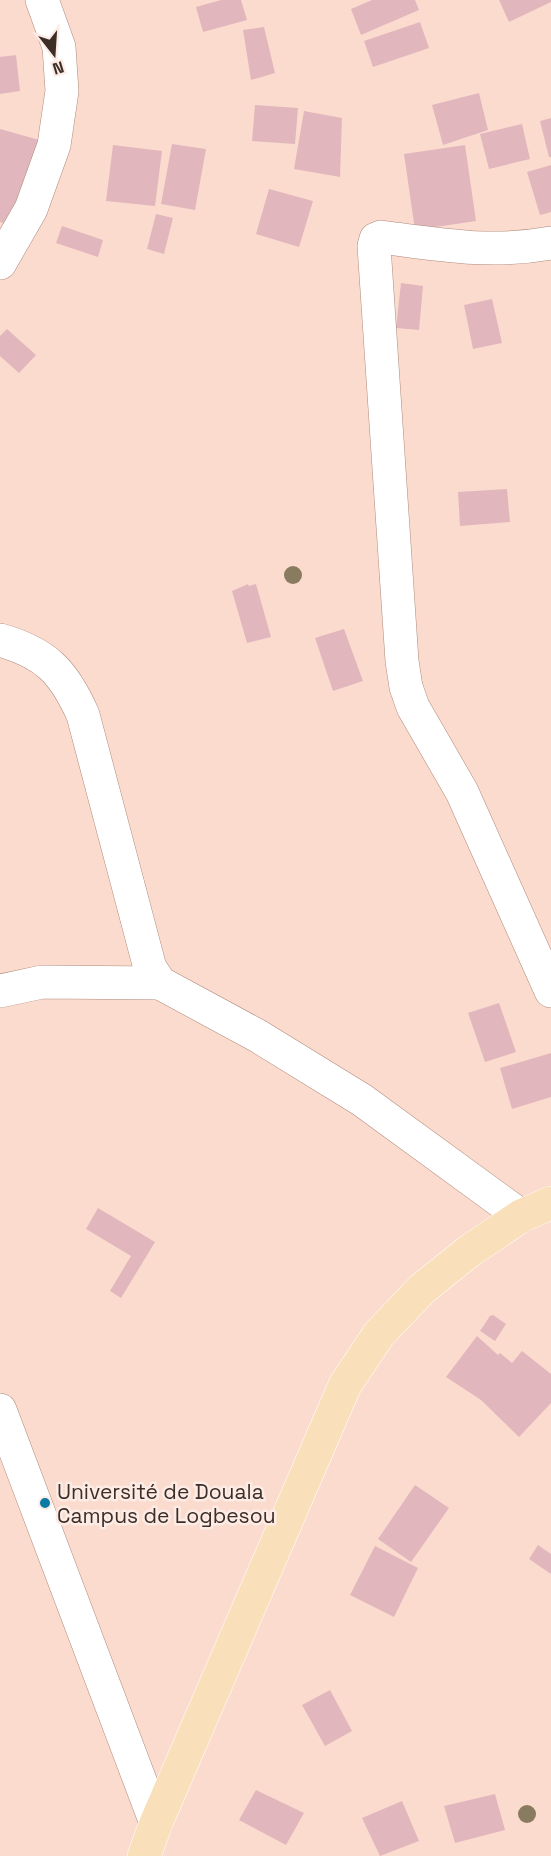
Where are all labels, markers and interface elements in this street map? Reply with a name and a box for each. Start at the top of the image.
north arrow [24,24,84,84]
text: N [50,56,66,79]
place label: Université de Douala Campus de Logbesou [57,1478,276,1529]
marker: Université de Douala Campus de Logbesou [38,1496,52,1510]

